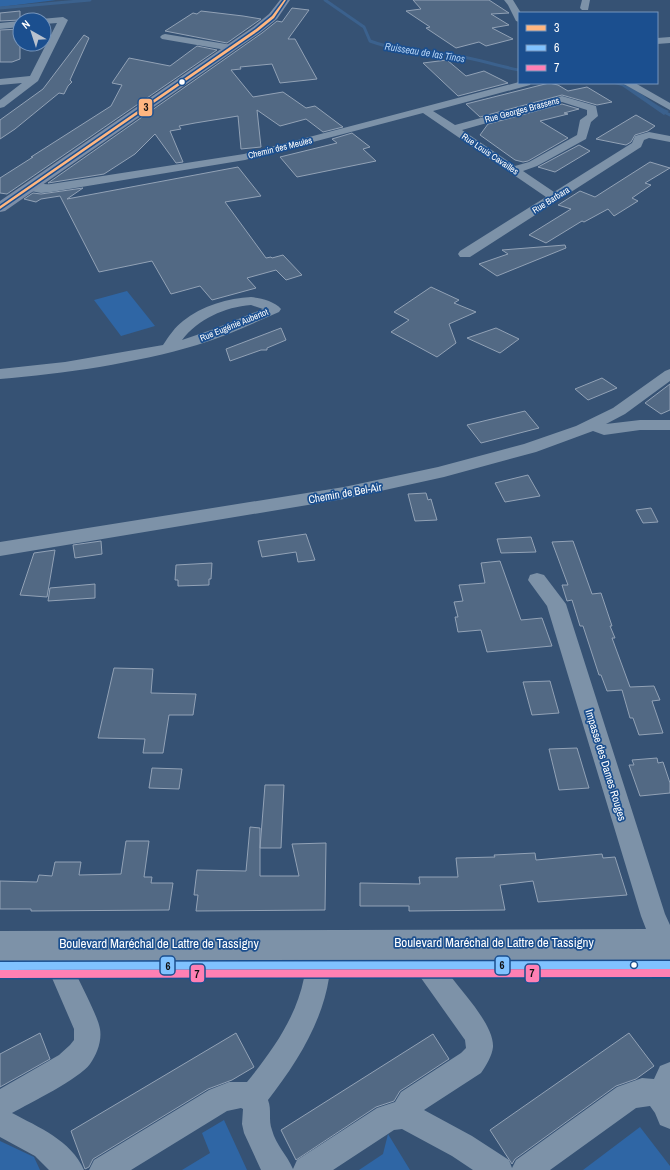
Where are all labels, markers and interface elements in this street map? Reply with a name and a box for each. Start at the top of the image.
north arrow [12,12,52,52]
legend [518,12,658,84]
text: N [19,17,33,32]
text: 3 [554,20,559,36]
water label: Ruisseau de las Tinos [384,40,466,65]
text: 6 [554,40,559,56]
text: 7 [554,60,560,76]
unlabelled marker [177,77,187,87]
street label: Rue Georges Brassens [483,94,561,126]
line badge: 3 [138,98,153,117]
text: 3 [143,100,149,114]
street label: Rue Louis Cavailles [459,131,521,178]
street label: Chemin des Meules [247,134,314,162]
street label: Rue Barbara [530,184,572,216]
street label: Rue Eugénie Aubertot [198,306,270,344]
street label: Chemin de Bel-Air [307,480,383,506]
street label: Impasse des Dames Rouges [582,708,630,823]
street label: Boulevard Maréchal de Lattre de Tassigny [394,934,595,951]
street label: Boulevard Maréchal de Lattre de Tassigny [59,935,260,952]
line badge: 6 [160,956,175,975]
line badge: 6 [495,956,510,975]
text: 6 [499,958,505,972]
text: 6 [165,959,171,973]
unlabelled marker [629,960,639,970]
line badge: 7 [190,964,205,983]
line badge: 7 [525,964,540,983]
text: 7 [529,966,535,980]
text: 7 [194,967,200,981]

